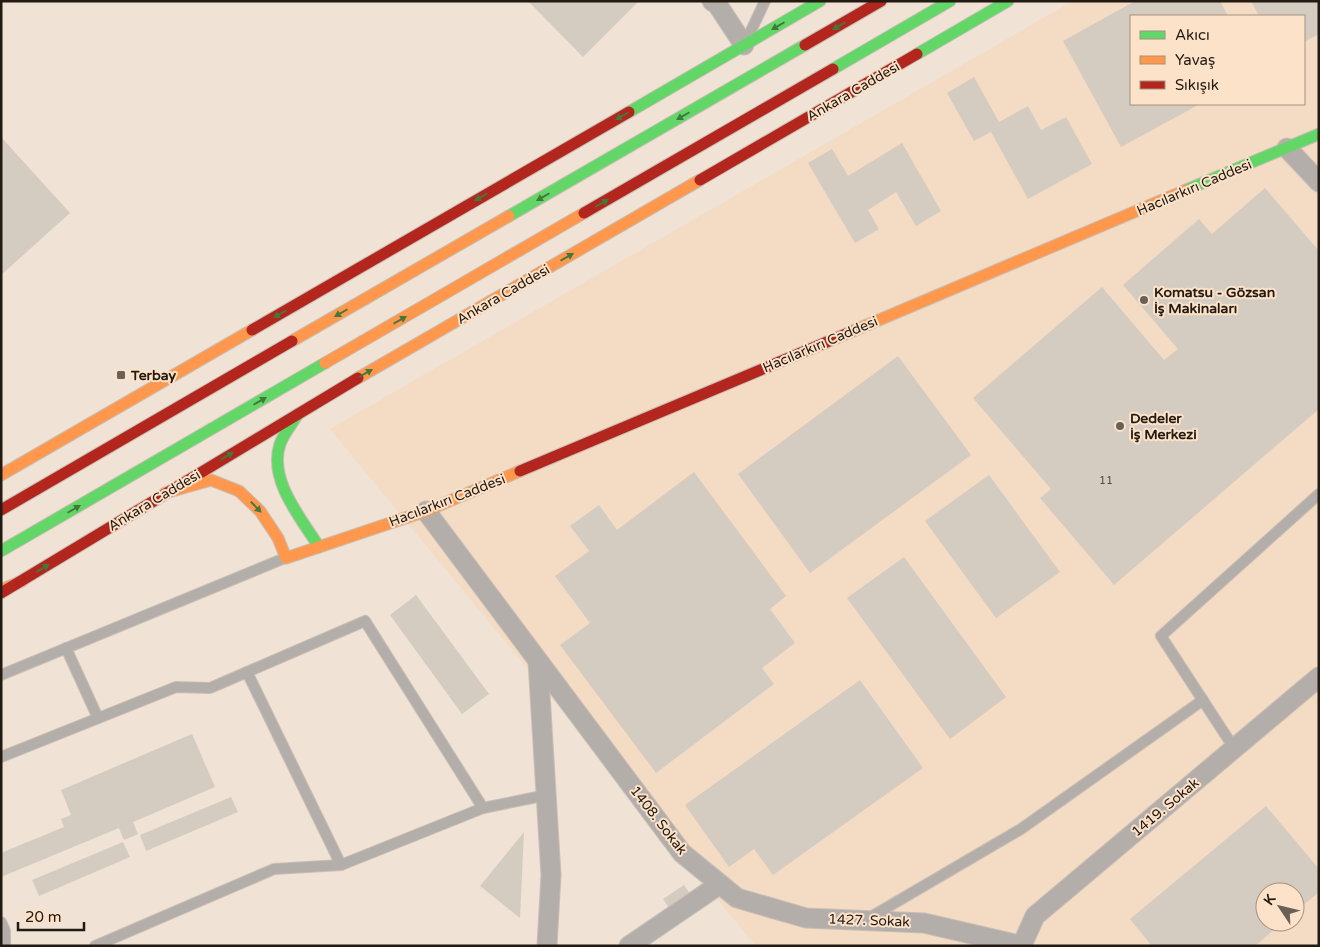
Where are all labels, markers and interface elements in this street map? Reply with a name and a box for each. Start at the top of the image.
legend [1130,15,1305,105]
one-way arrow [771,21,785,30]
one-way arrow [833,21,846,30]
text: Akıcı [1175,26,1210,44]
text: Yavaş [1175,51,1215,69]
street label: Ankara Caddesi [804,58,903,125]
text: Sıkışık [1175,76,1219,94]
one-way arrow [677,111,690,120]
one-way arrow [615,112,630,120]
street label: Hacılarkırı Caddesi [1134,156,1254,219]
one-way arrow [475,193,488,202]
one-way arrow [535,193,550,201]
one-way arrow [594,199,609,207]
one-way arrow [561,252,574,261]
street label: Ankara Caddesi [454,261,553,328]
place label: Komatsu - Gözsan İş Makinaları [1154,284,1275,317]
marker: Komatsu - Gözsan İş Makinaları [1138,294,1150,306]
one-way arrow [274,309,287,318]
one-way arrow [335,309,348,318]
street label: Hacılarkırı Caddesi [760,313,880,376]
one-way arrow [394,315,407,324]
place label: Terbay [130,367,176,384]
marker: Terbay [115,369,127,381]
one-way arrow [360,369,373,378]
one-way arrow [252,397,267,405]
place label: Dedeler İş Merkezi [1130,410,1197,443]
marker: Dedeler İş Merkezi [1114,420,1126,432]
one-way arrow [220,452,233,461]
street label: Ankara Caddesi [105,466,203,535]
street label: Hacılarkırı Caddesi [387,470,508,530]
house number: 11 [1099,474,1113,487]
one-way arrow [250,501,262,513]
one-way arrow [67,504,80,513]
one-way arrow [36,563,49,573]
street label: 1419. Sokak [1128,774,1203,840]
street label: 1408. Sokak [626,783,691,858]
north arrow [1255,882,1305,932]
text: K [1260,891,1280,909]
scale bar [18,900,84,932]
text: 20 m [25,908,62,926]
street label: 1427. Sokak [828,911,911,930]

